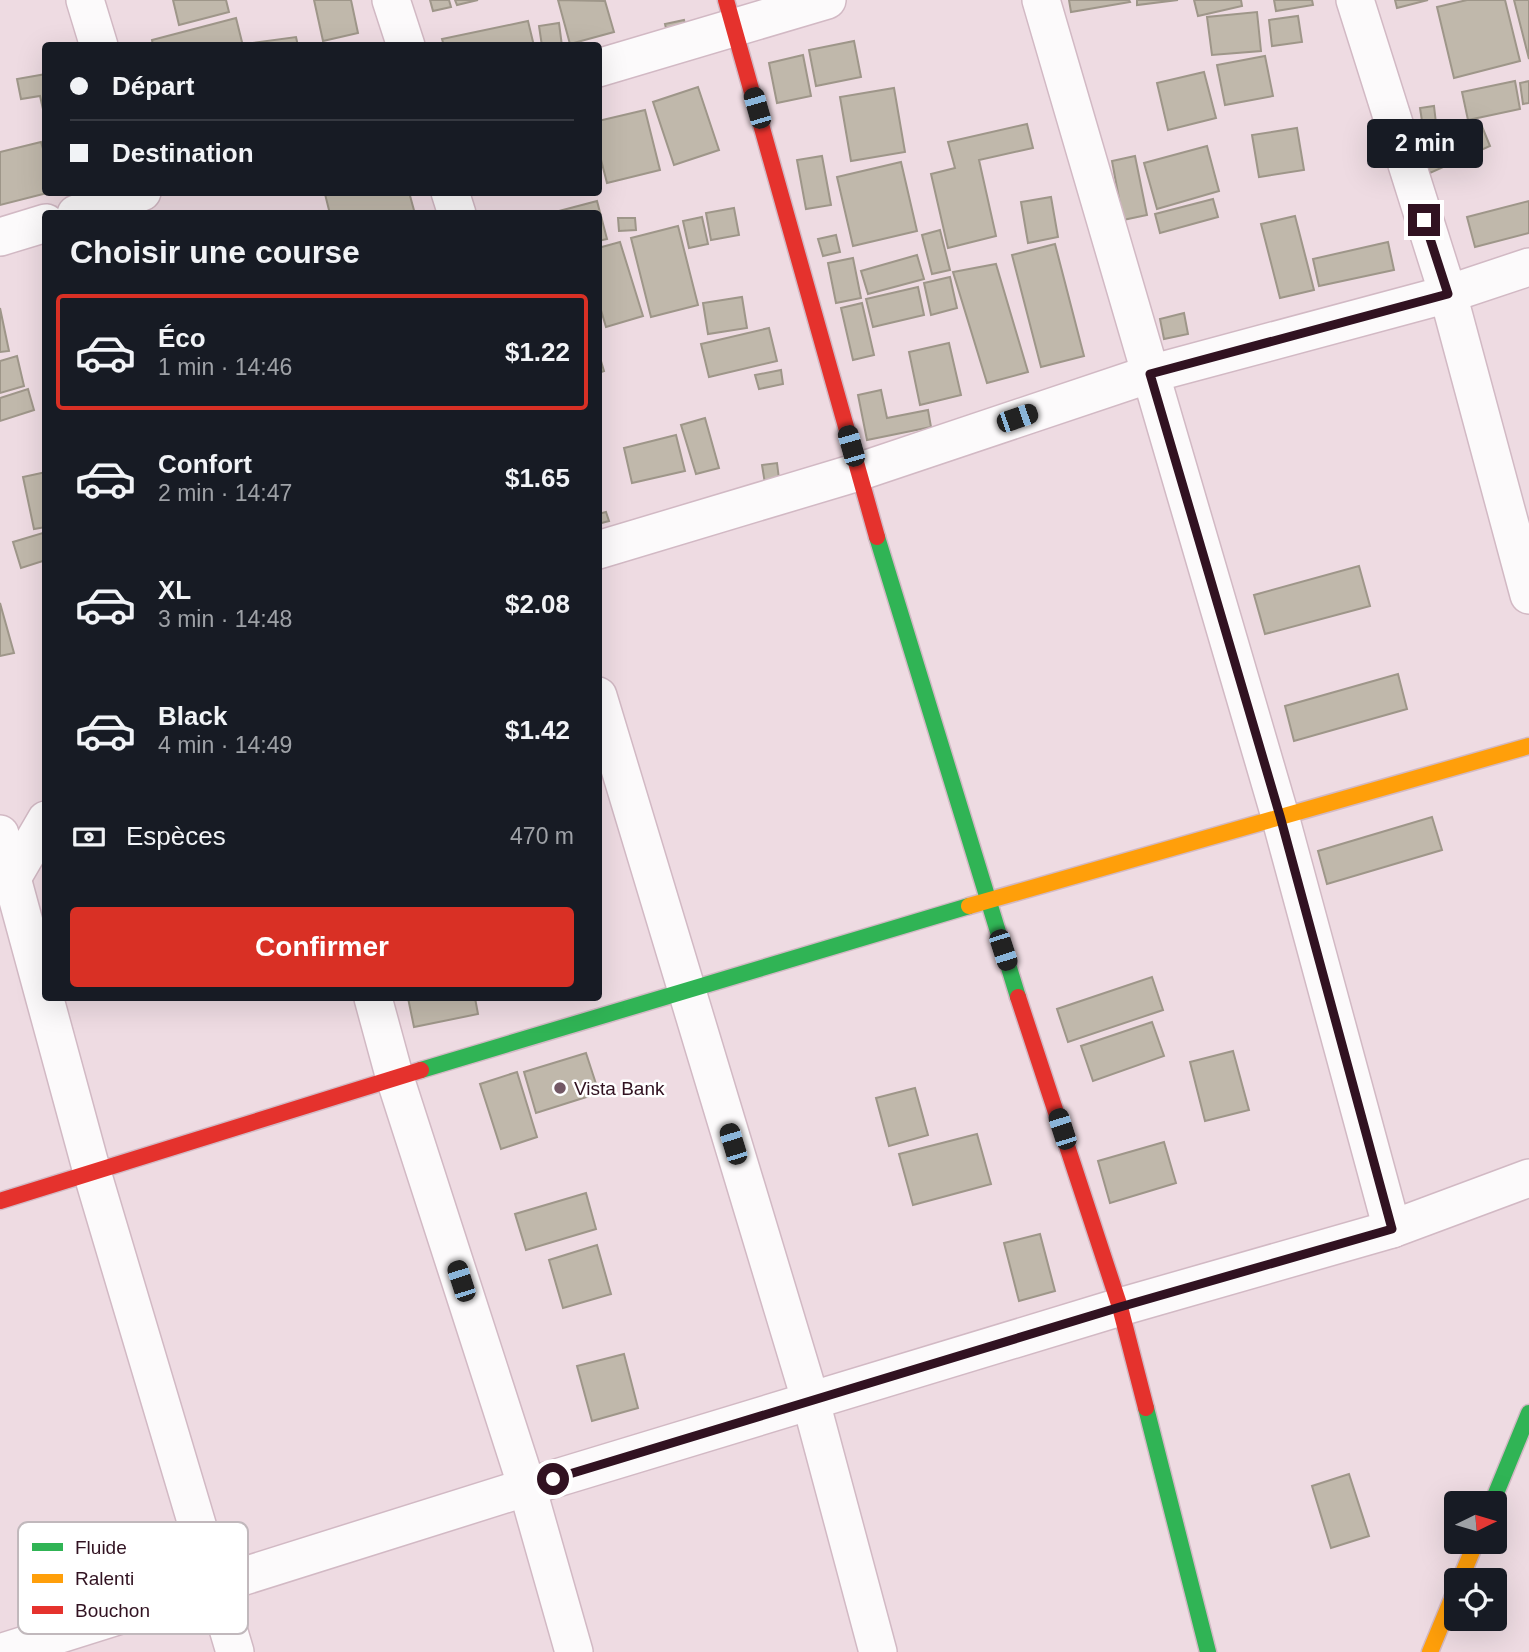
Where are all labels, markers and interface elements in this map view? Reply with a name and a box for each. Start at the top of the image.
text: Départ [112,71,194,101]
car [742,85,773,131]
callout: 2 min [1366,118,1482,168]
text: 2 min [1395,130,1455,156]
text: Destination [112,138,254,168]
route end [1408,204,1440,236]
text: Choisir une course [70,234,360,270]
icon: car [74,321,137,384]
text: Éco [158,323,206,353]
text: $1.22 [505,337,570,367]
text: 1 min · 14:46 [158,354,292,380]
car [994,401,1041,435]
car [836,423,867,469]
icon: car [74,447,137,510]
text: Confort [158,449,252,479]
text: $1.65 [505,463,570,493]
text: 2 min · 14:47 [158,480,292,506]
icon: car [74,573,137,636]
text: XL [158,575,191,605]
text: $2.08 [505,589,570,619]
text: 3 min · 14:48 [158,606,292,632]
icon: car [74,699,137,762]
text: Black [158,701,227,731]
text: $1.42 [505,715,570,745]
text: 4 min · 14:49 [158,732,292,758]
icon: cash [70,818,108,856]
text: Espèces [126,821,226,851]
text: 470 m [510,823,574,849]
button: Confirmer [70,907,574,987]
car [987,927,1020,973]
place label: Vista Bank [574,1078,665,1099]
marker: Vista Bank [552,1080,568,1096]
car [1046,1106,1079,1152]
car [717,1121,750,1167]
car [445,1258,478,1304]
route start [537,1463,569,1495]
north arrow [1444,1491,1507,1554]
map controls [1444,1491,1507,1631]
legend [18,1522,248,1634]
text: Fluide [75,1537,127,1558]
text: Ralenti [75,1568,134,1589]
button: locate [1444,1568,1507,1631]
text: Bouchon [75,1600,150,1621]

